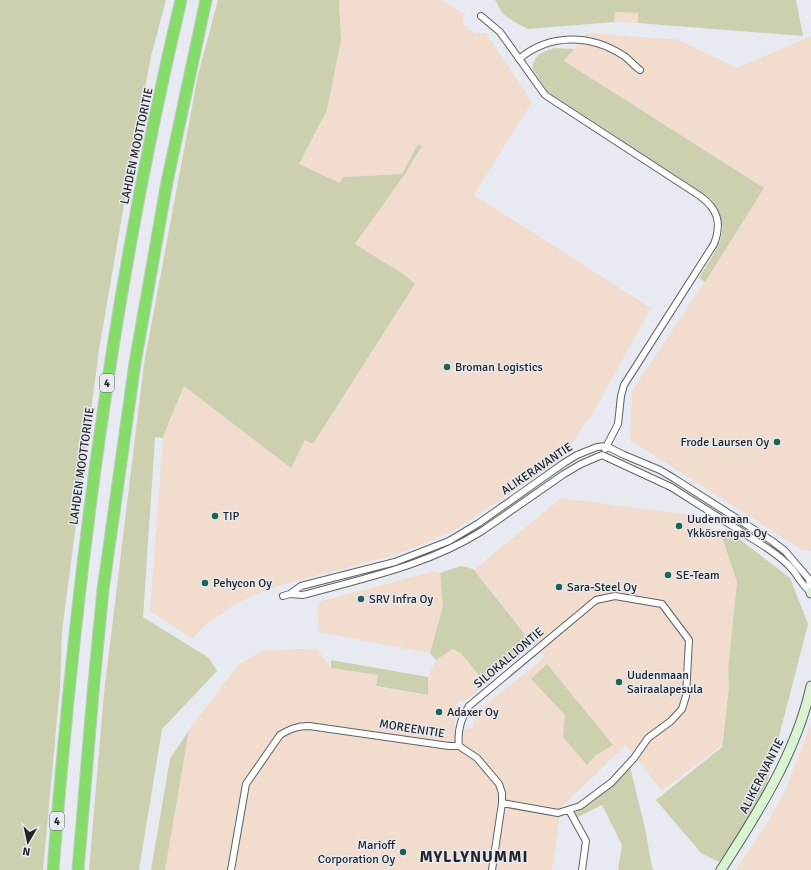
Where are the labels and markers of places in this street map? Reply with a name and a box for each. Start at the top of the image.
place label: Broman Logistics [455,360,543,375]
marker: Broman Logistics [442,362,452,372]
place label: Frode Laursen Oy [680,435,769,450]
marker: Frode Laursen Oy [772,437,782,447]
place label: TIP [223,509,239,524]
marker: TIP [210,511,220,521]
place label: Uudenmaan Ykkösrengas Oy [687,512,767,541]
marker: Uudenmaan Ykkösrengas Oy [674,521,684,531]
place label: SE-Team [676,568,720,583]
marker: SE-Team [663,570,673,580]
place label: Pehycon Oy [213,576,272,591]
marker: Pehycon Oy [200,578,210,588]
place label: Sara-Steel Oy [567,580,637,595]
marker: Sara-Steel Oy [554,582,564,592]
place label: SRV Infra Oy [369,592,433,607]
marker: SRV Infra Oy [356,594,366,604]
place label: Uudenmaan Sairaalapesula [627,668,703,697]
marker: Uudenmaan Sairaalapesula [614,677,624,687]
place label: Adaxer Oy [447,705,499,720]
marker: Adaxer Oy [434,707,444,717]
place label: Marioff Corporation Oy [318,838,396,867]
marker: Marioff Corporation Oy [398,847,408,857]

